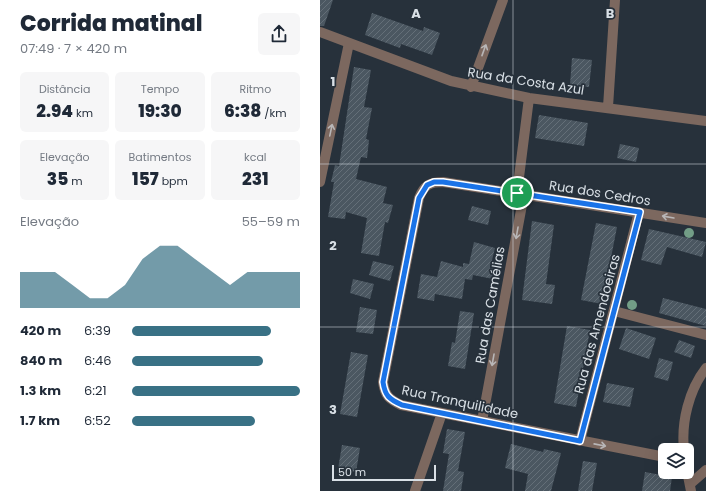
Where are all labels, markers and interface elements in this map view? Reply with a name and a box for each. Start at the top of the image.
text: A [411,4,421,23]
text: B [606,4,615,23]
text: Corrida matinal [20,8,203,39]
button: share [258,13,300,55]
text: 07:49 · 7 × 420 m [20,39,127,58]
one-way arrow [481,44,488,57]
street label: Rua da Costa Azul [466,62,586,100]
text: 1 [331,72,335,91]
text: Distância [39,81,90,97]
text: Tempo [141,81,179,97]
text: Ritmo [239,81,271,97]
text: 2.94 [36,99,73,123]
text: 19:30 [138,99,182,123]
text: 6:38 [224,99,261,123]
text: km [73,105,93,121]
text: /km [261,105,287,121]
one-way arrow [327,124,335,137]
text: Elevação [40,149,90,165]
text: Batimentos [129,149,191,165]
text: kcal [244,149,267,165]
text: 35 [47,167,68,191]
text: 157 [132,167,159,191]
text: 231 [242,167,269,191]
text: m [68,173,83,189]
text: bpm [159,173,188,189]
pin [500,176,534,210]
street label: Rua dos Cedros [548,176,652,210]
icon: arrive [506,182,528,204]
text: Elevação [20,212,79,231]
text: 55–59 m [242,212,300,231]
one-way arrow [661,213,674,221]
one-way arrow [512,226,520,239]
text: 2 [329,236,337,255]
street label: Rua das Camélias [470,245,510,365]
street label: Rua das Amendoeiras [569,252,625,396]
text: 420 m [20,321,61,340]
text: 6:39 [84,321,111,340]
text: 840 m [20,351,62,370]
text: 6:46 [84,351,111,370]
one-way arrow [489,354,497,367]
street label: Rua Tranquilidade [400,380,520,424]
text: 1.3 km [20,381,61,400]
text: 6:21 [84,381,107,400]
text: 3 [329,400,337,419]
text: 1.7 km [20,411,60,430]
text: 6:52 [84,411,111,430]
one-way arrow [593,442,606,450]
map controls [658,443,694,479]
button: layers [658,443,694,479]
scale bar [332,463,436,482]
text: 50 m [338,464,366,480]

